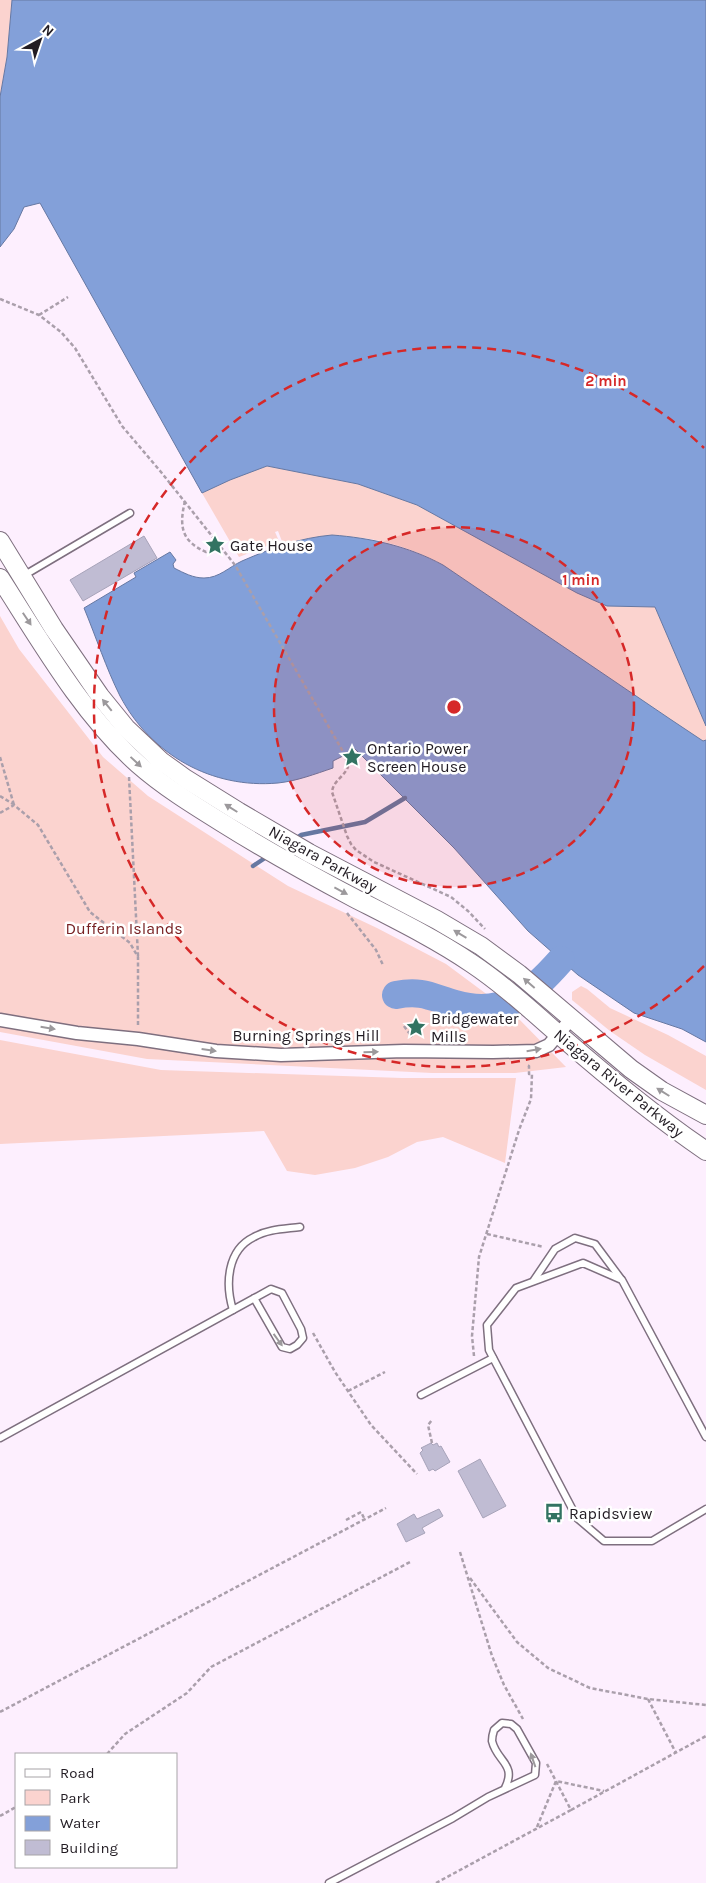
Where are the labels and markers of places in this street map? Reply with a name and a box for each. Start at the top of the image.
place icon: Gate House [204,534,226,556]
place label: Gate House [230,536,313,555]
centre of rings [445,698,463,716]
place label: Ontario Power Screen House [367,739,468,776]
place icon: Ontario Power Screen House [341,746,363,768]
place label: Bridgewater Mills [431,1009,519,1046]
place icon: Bridgewater Mills [405,1016,427,1038]
bus stop icon: Rapidsview [543,1502,565,1524]
place label: Rapidsview [569,1504,653,1523]

